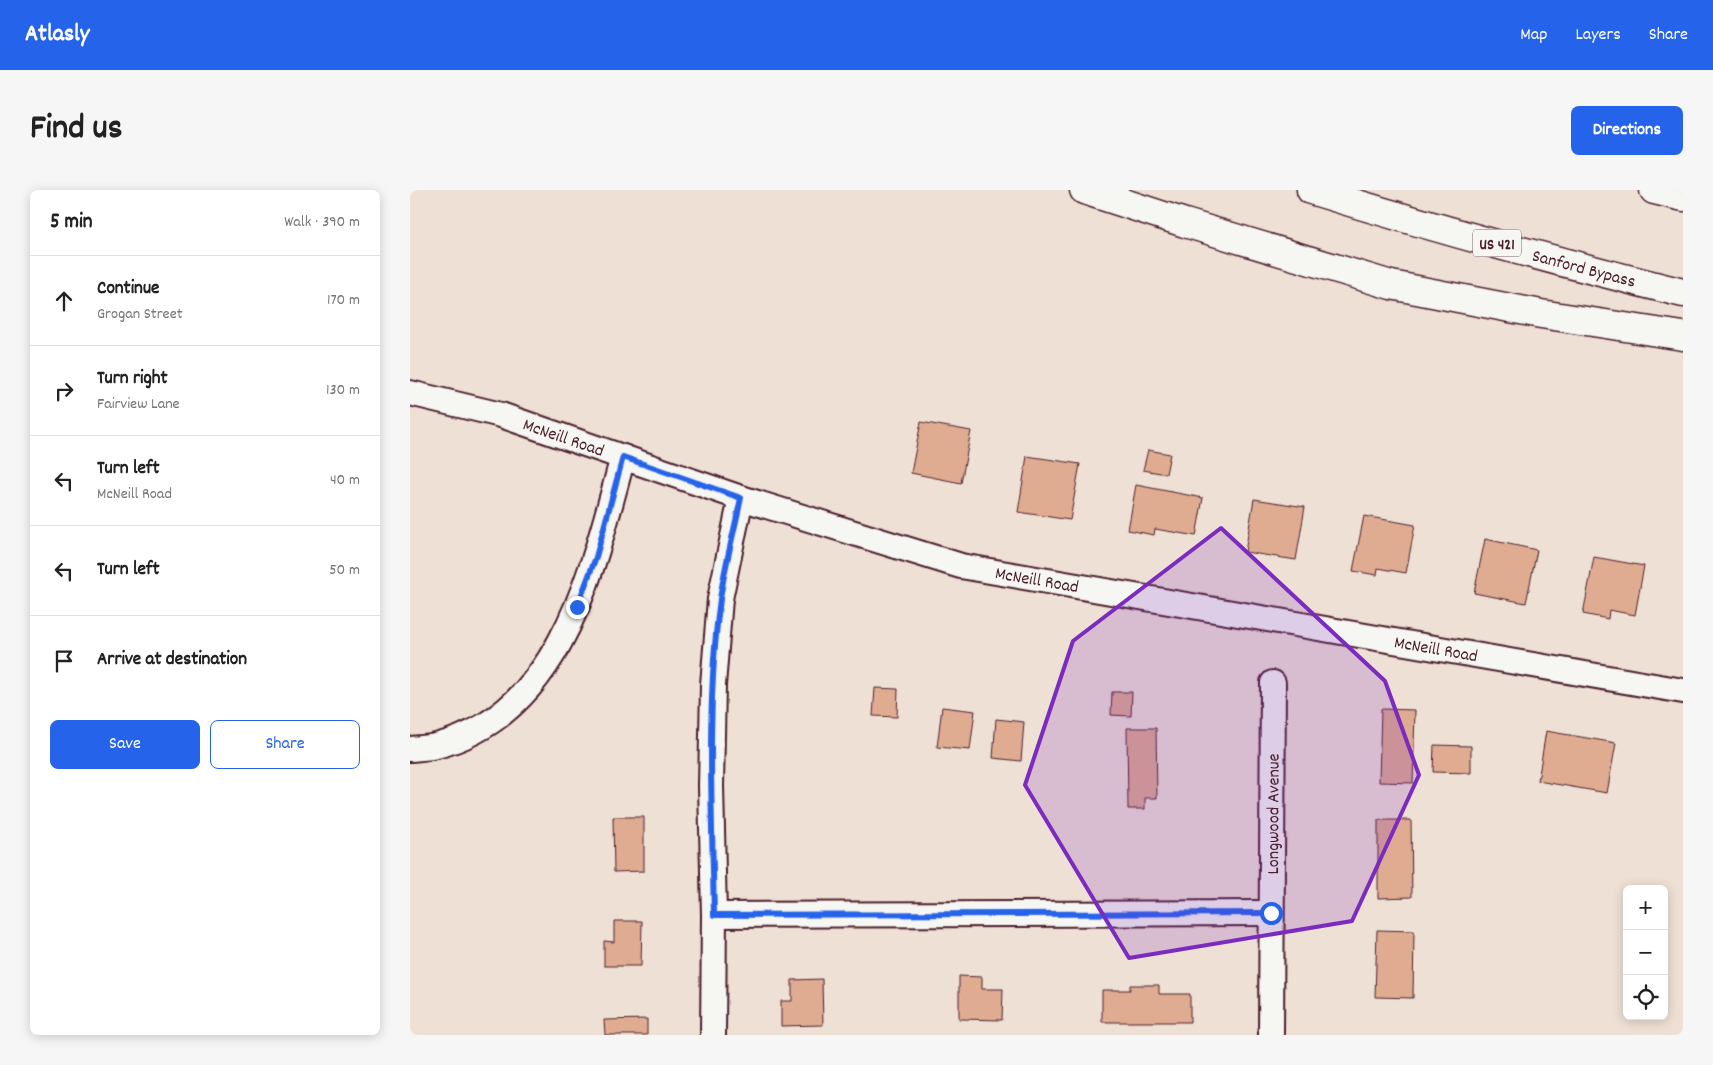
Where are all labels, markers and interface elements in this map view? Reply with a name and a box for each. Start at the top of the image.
text: Atlasly [25,18,89,52]
text: Map [1520,23,1547,48]
text: Layers [1575,23,1621,48]
text: Share [1649,23,1688,48]
text: Find us [30,105,122,155]
button: Directions [1571,106,1683,155]
text: 5 min [50,208,93,238]
text: Walk · 390 m [284,211,360,234]
road number: US 421 [1473,230,1521,256]
street label: Sanford Bypass [1529,244,1638,296]
text: Continue [97,276,159,303]
icon: ahead [50,287,78,315]
text: 170 m [327,289,360,312]
text: Grogan Street [97,303,183,326]
text: Turn right [97,366,168,393]
icon: right [50,377,78,405]
text: 130 m [326,379,360,402]
text: Fairview Lane [97,393,180,416]
street label: McNeill Road [519,413,607,465]
text: Turn left [97,456,160,483]
icon: left [50,467,78,495]
text: 40 m [330,469,360,492]
text: McNeill Road [97,483,172,506]
icon: left [50,557,78,585]
text: Turn left [97,557,160,584]
text: 50 m [329,559,360,582]
street label: McNeill Road [993,562,1080,601]
route end [566,596,589,619]
street label: McNeill Road [1392,631,1479,670]
icon: arrive [50,647,78,675]
text: Arrive at destination [97,647,247,674]
button: Save [50,720,200,769]
button: Share [210,720,360,769]
street label: Longwood Avenue [1262,753,1288,875]
map controls [1623,885,1668,1020]
button: + [1623,885,1668,930]
route start [1260,902,1283,925]
button: − [1623,930,1668,975]
button: locate [1623,975,1668,1020]

